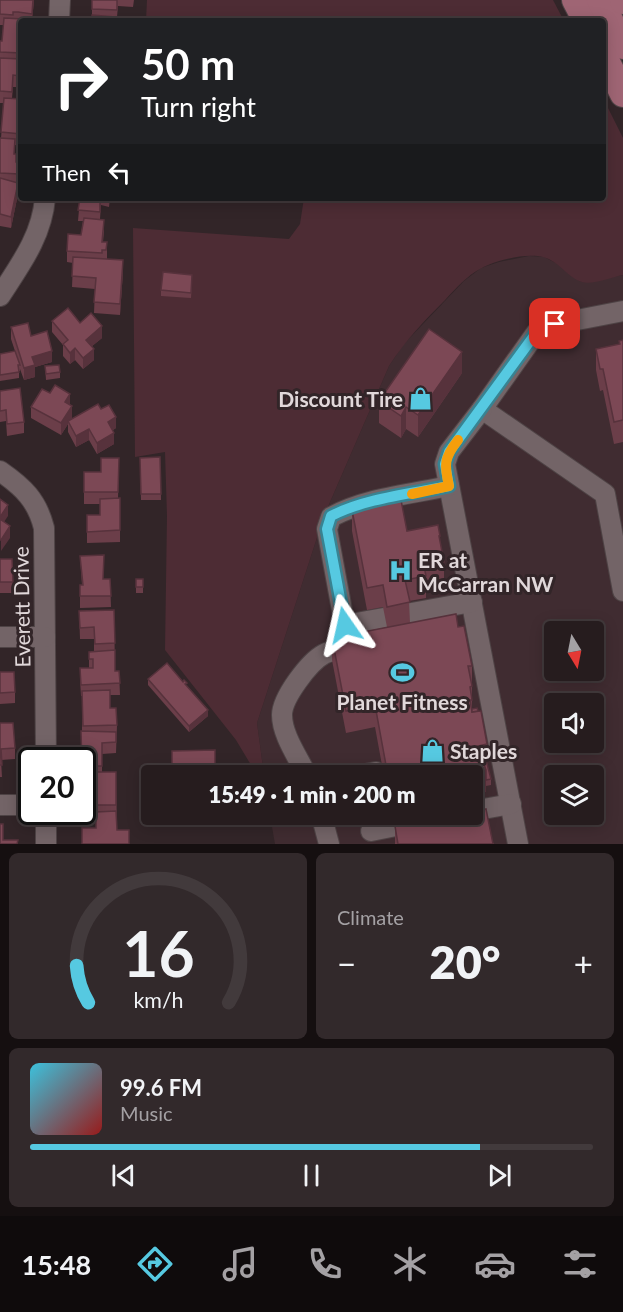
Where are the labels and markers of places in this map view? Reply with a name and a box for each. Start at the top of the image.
pin [529,298,580,349]
shop icon: Discount Tire [408,385,434,411]
place label: Discount Tire [278,386,403,411]
place label: ER at McCarran NW [418,547,553,596]
hospital icon: ER at McCarran NW [387,558,413,584]
sports icon: Planet Fitness [389,660,415,686]
place label: Planet Fitness [336,689,468,714]
shop icon: Staples [419,737,445,763]
place label: Staples [450,738,517,763]

